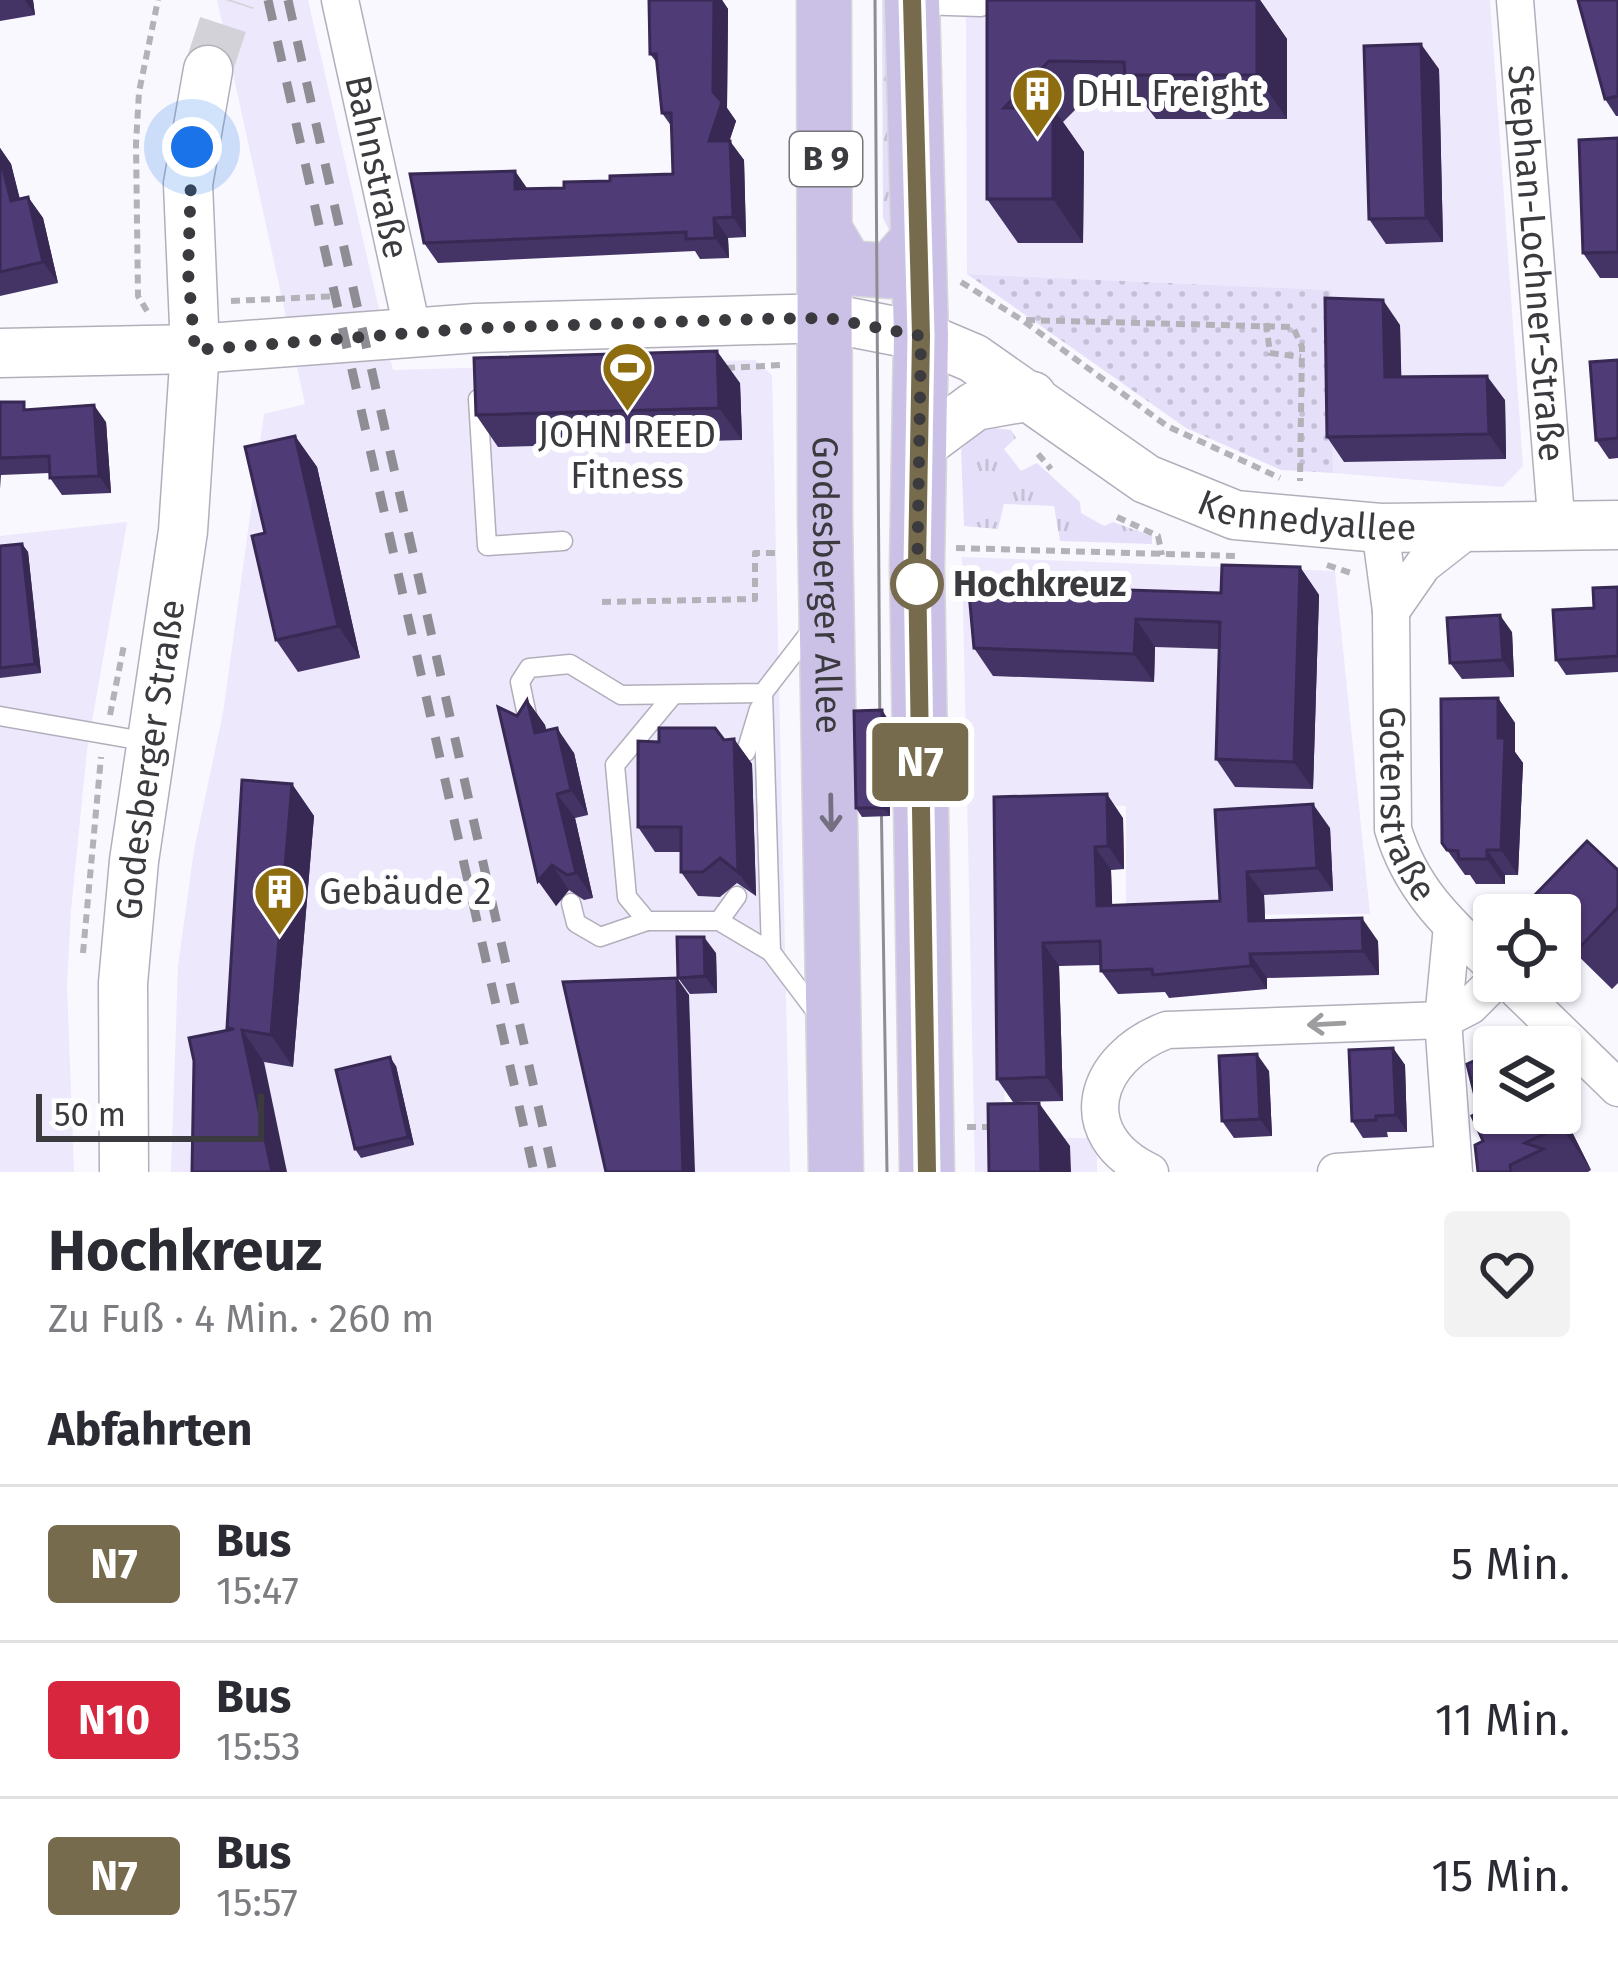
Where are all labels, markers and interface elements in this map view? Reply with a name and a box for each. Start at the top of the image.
street label: Stephan-Lochner-Straße [1498,63,1574,463]
building icon: DHL Freight [1009,66,1065,140]
street label: Bahnstraße [335,71,418,263]
place label: DHL Freight [1076,72,1263,116]
your location [162,117,222,177]
road number: B 9 [790,132,862,186]
sports icon: JOHN REED Fitness [599,339,655,413]
place label: JOHN REED Fitness [538,413,716,498]
street label: Godesberger Allee [803,436,851,734]
street label: Kennedyallee [1191,480,1417,550]
marker: Hochkreuz [892,559,942,609]
place label: Hochkreuz [953,562,1126,606]
street label: Godesberger Straße [107,597,195,922]
street label: Gotenstraße [1370,706,1446,910]
line badge: N7 [866,723,974,801]
text: N7 [896,737,944,787]
one-way arrow [819,793,842,832]
building icon: Gebäude 2 [252,864,308,938]
place label: Gebäude 2 [319,870,491,914]
map controls [1473,894,1581,1134]
button: locate [1473,894,1581,1002]
one-way arrow [1307,1013,1346,1036]
button: layers [1473,1026,1581,1134]
scale bar [36,1088,264,1141]
text: 50 m [54,1095,126,1135]
button: heart [1444,1211,1570,1337]
text: Hochkreuz [48,1217,322,1285]
text: Zu Fuß · 4 Min. · 260 m [48,1296,434,1342]
text: Abfahrten [48,1403,252,1457]
text: Bus [216,1514,291,1568]
text: 5 Min. [1451,1537,1570,1591]
text: N7 [90,1539,138,1589]
text: 15:47 [216,1568,299,1614]
text: Bus [216,1670,291,1724]
text: 11 Min. [1435,1693,1570,1747]
text: N10 [78,1695,150,1745]
text: 15:53 [216,1724,301,1770]
text: Bus [216,1826,291,1880]
text: 15 Min. [1431,1849,1570,1903]
text: N7 [90,1851,138,1901]
text: 15:57 [216,1880,298,1926]

